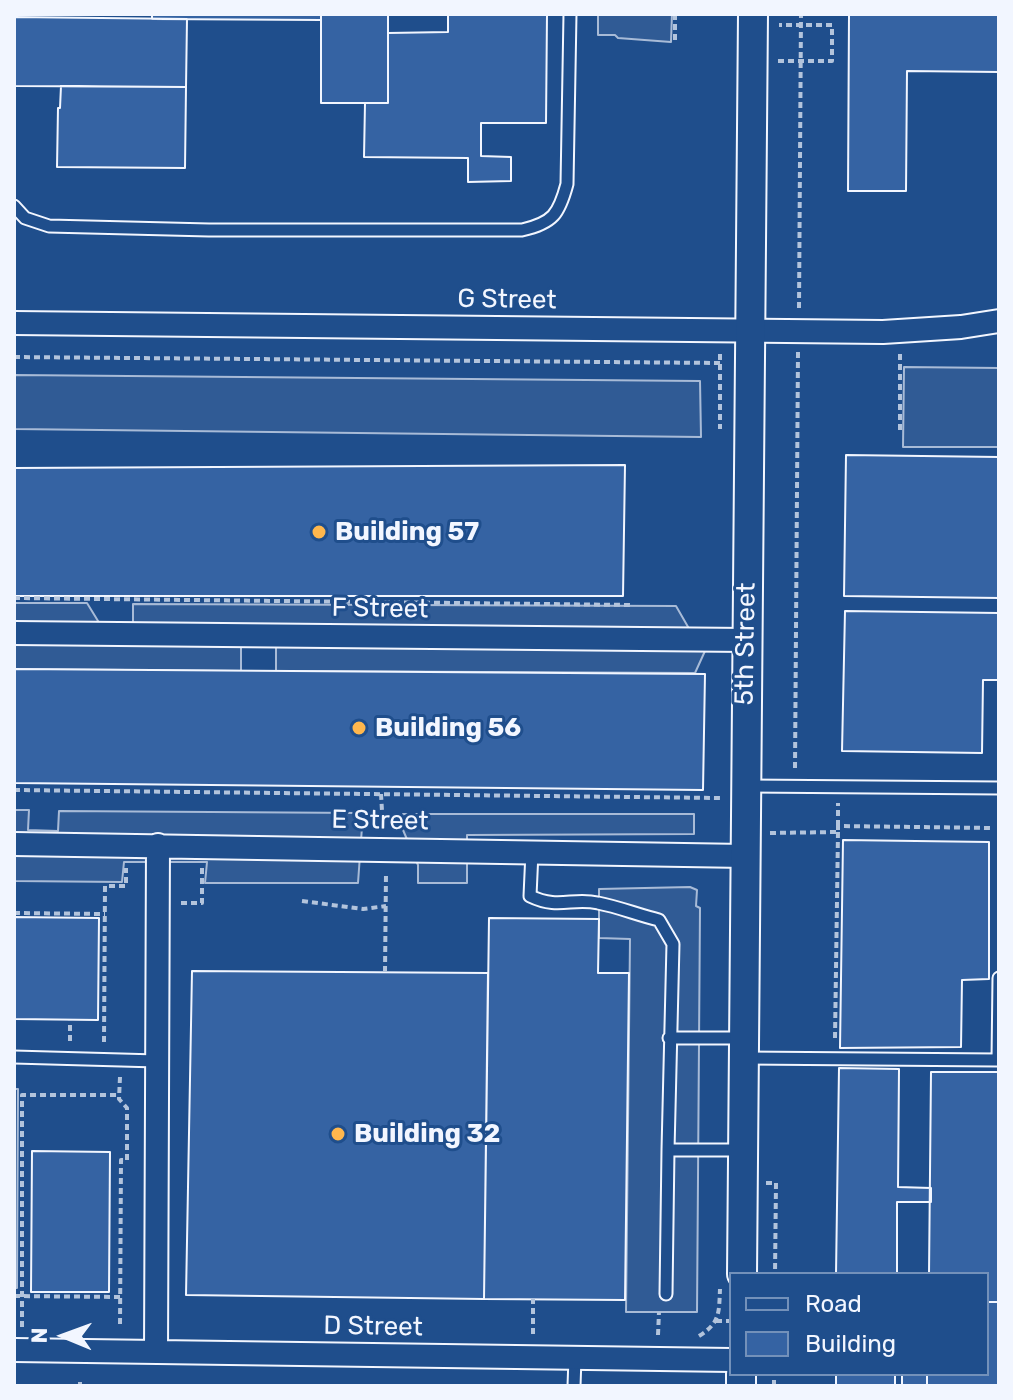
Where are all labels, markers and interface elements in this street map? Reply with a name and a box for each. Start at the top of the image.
street label: G Street [457,284,557,316]
place label: Building 57 [335,516,479,548]
marker: Building 57 [310,523,328,541]
street label: 5th Street [729,582,763,706]
street label: F Street [331,593,429,625]
place label: Building 56 [375,712,521,744]
marker: Building 56 [350,719,368,737]
street label: E Street [331,805,429,837]
place label: Building 32 [354,1118,500,1150]
marker: Building 32 [329,1125,347,1143]
legend [729,1272,989,1376]
text: Road [805,1290,862,1318]
north arrow [24,1296,104,1376]
street label: D Street [323,1311,423,1343]
text: N [26,1327,53,1344]
text: Building [805,1330,896,1358]

